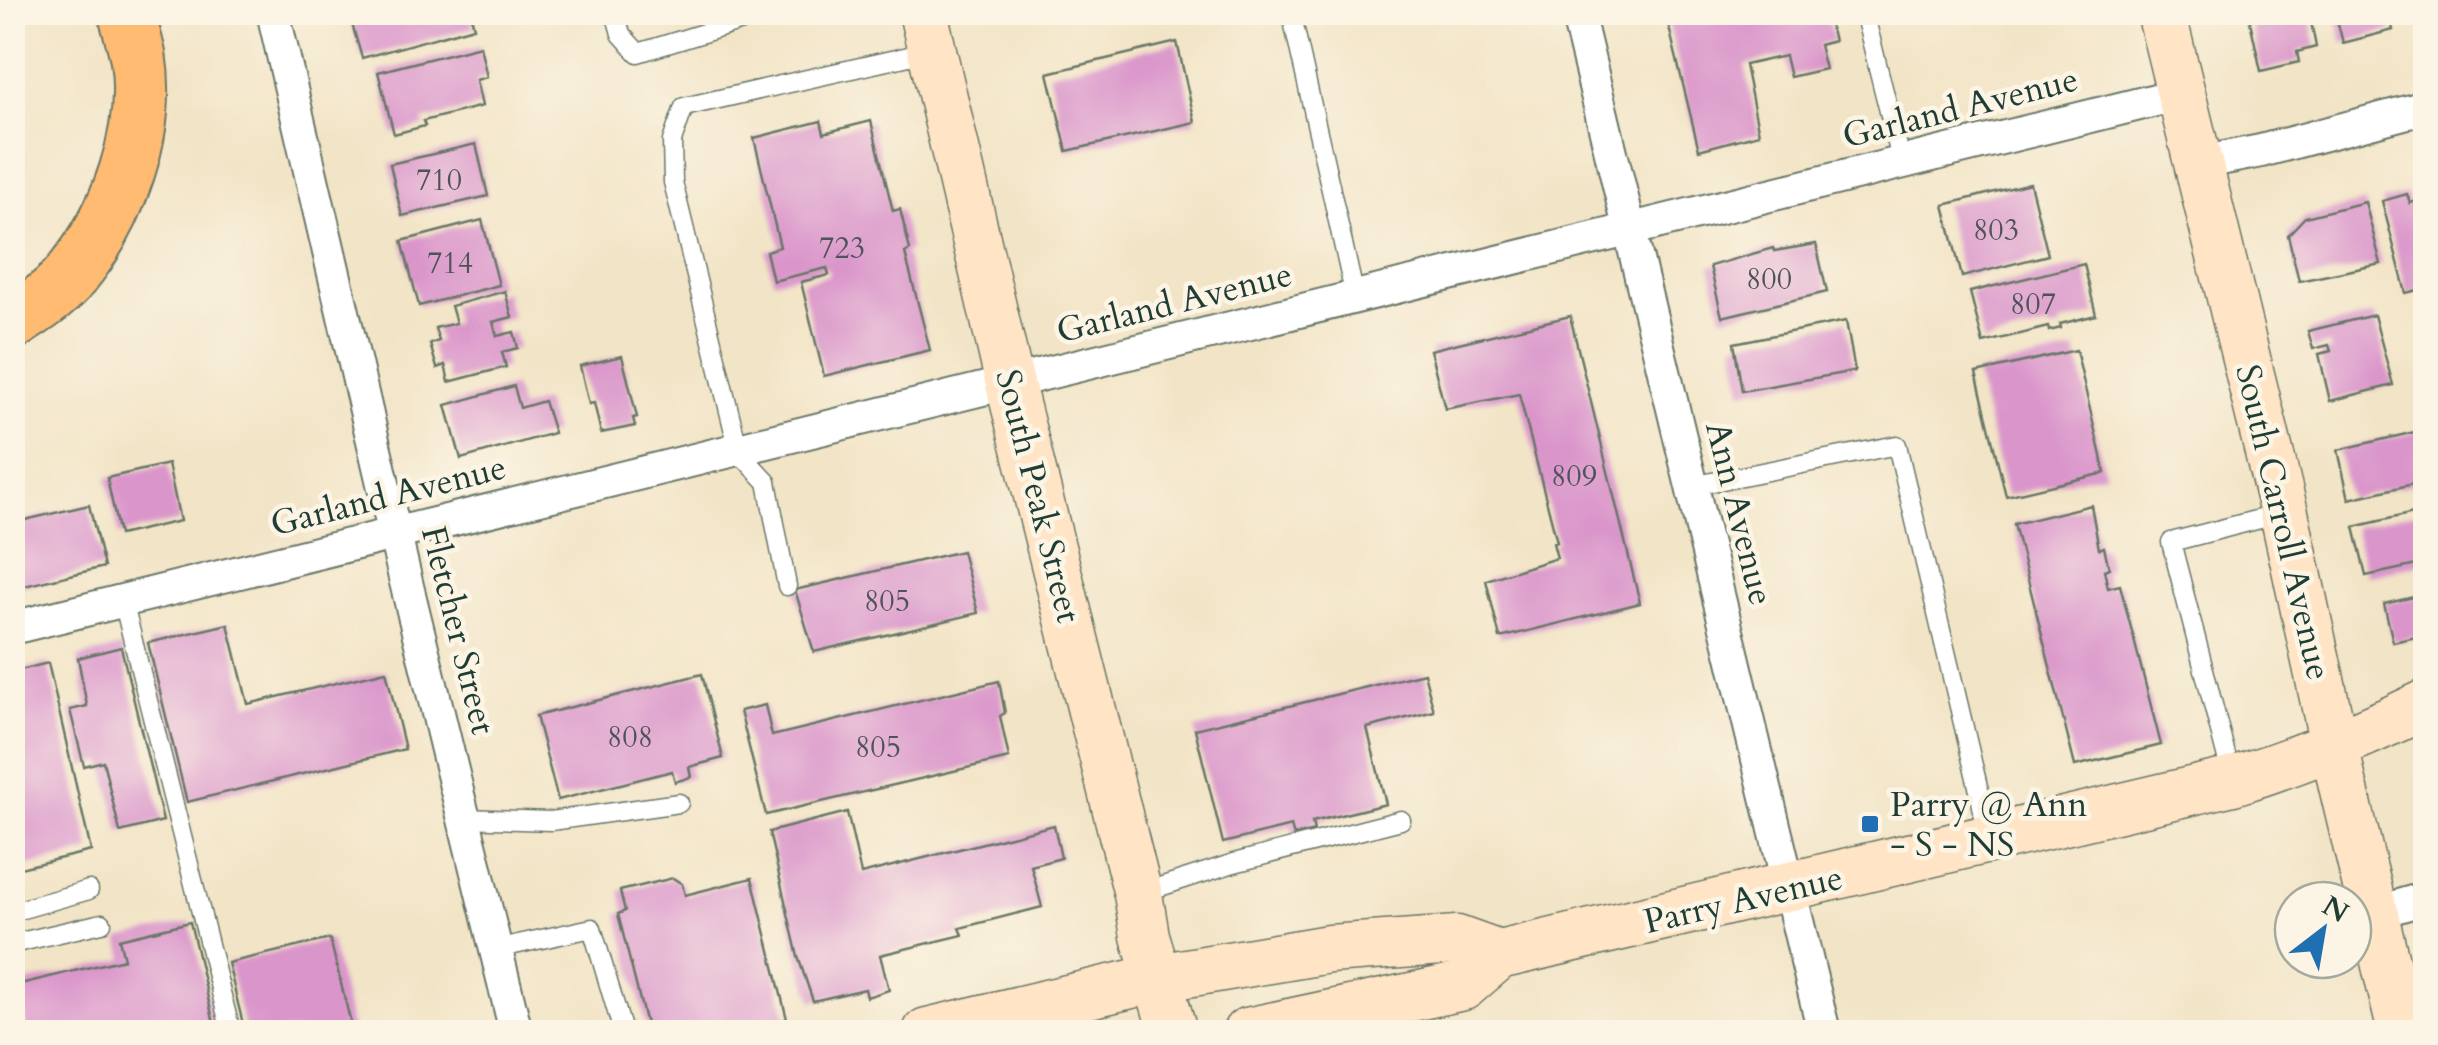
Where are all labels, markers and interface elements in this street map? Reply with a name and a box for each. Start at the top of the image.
street label: Garland Avenue [1837,56,2083,160]
house number: 710 [416,160,462,201]
house number: 803 [1973,210,2019,251]
house number: 723 [819,228,865,269]
house number: 714 [427,243,473,284]
street label: Garland Avenue [1051,251,1297,355]
house number: 800 [1746,259,1792,300]
house number: 807 [2010,284,2056,325]
street label: South Carroll Avenue [2223,360,2343,685]
street label: South Peak Street [983,365,1093,628]
street label: Ann Avenue [1693,416,1785,610]
street label: Garland Avenue [265,444,511,548]
house number: 809 [1551,456,1597,497]
street label: Fletcher Street [409,521,507,739]
house number: 805 [864,581,910,622]
house number: 808 [607,717,653,758]
house number: 805 [855,727,901,768]
place label: Parry @ Ann - S - NS [1890,781,2087,869]
marker: Parry @ Ann - S - NS [1859,813,1881,835]
street label: Parry Avenue [1639,854,1847,946]
north arrow [2273,880,2373,980]
text: N [2315,887,2356,932]

